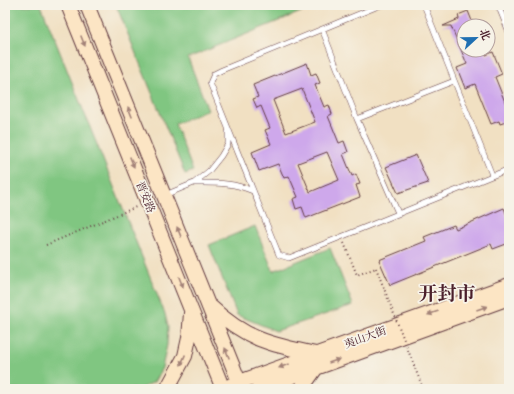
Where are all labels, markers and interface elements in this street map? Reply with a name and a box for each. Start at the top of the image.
north arrow [456,18,496,58]
text: 北 [477,27,494,42]
one-way arrow [80,36,86,47]
one-way arrow [127,106,133,117]
one-way arrow [130,156,136,168]
street label: 晋安路 [133,179,159,215]
one-way arrow [175,226,181,238]
one-way arrow [178,277,184,289]
district label: 开封市 [418,282,476,305]
one-way arrow [477,304,489,310]
one-way arrow [426,310,438,316]
street label: 夷山大街 [342,323,388,351]
one-way arrow [224,347,230,358]
one-way arrow [179,355,185,367]
one-way arrow [328,358,340,364]
one-way arrow [278,363,290,369]

